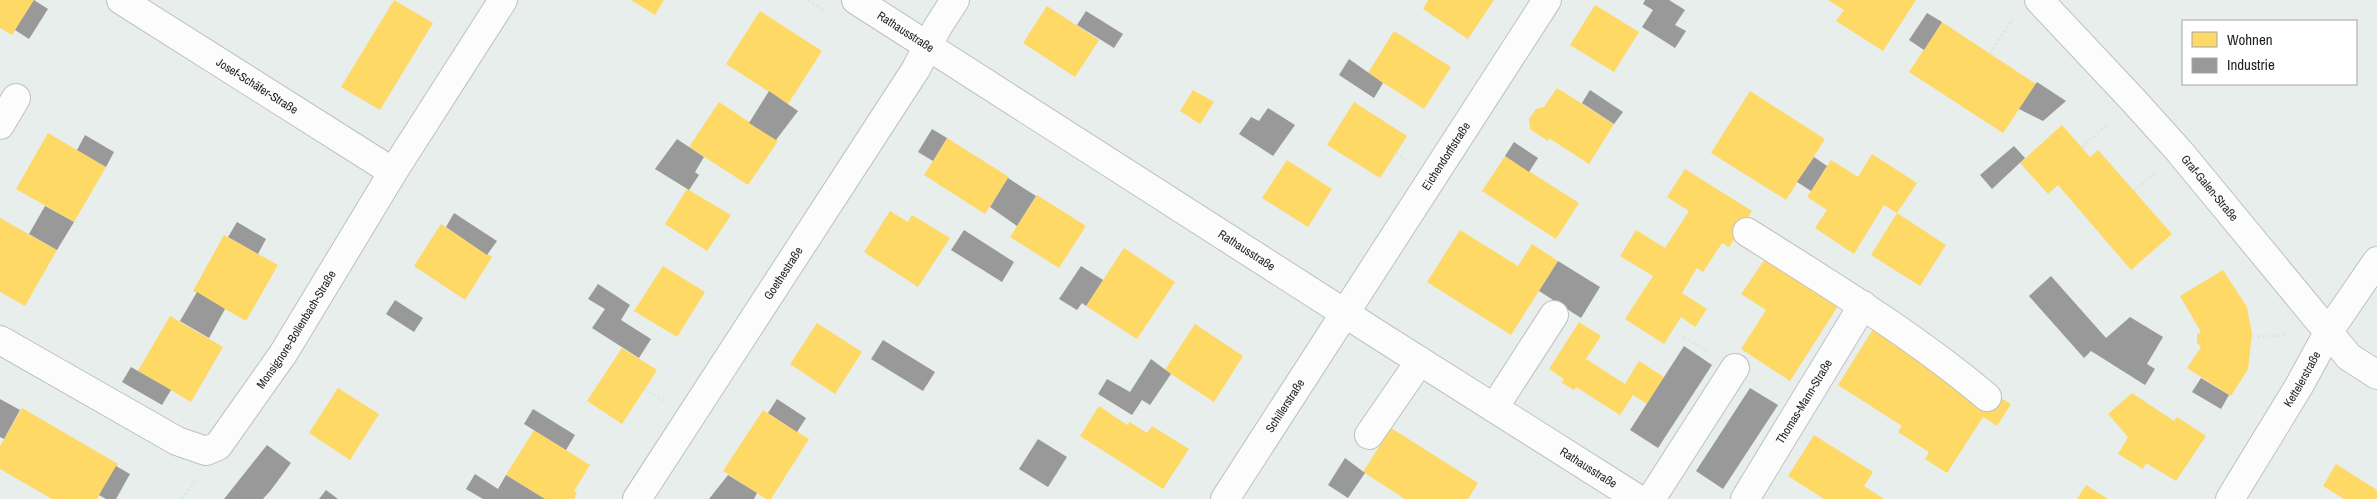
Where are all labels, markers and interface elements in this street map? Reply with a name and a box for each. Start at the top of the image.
street label: Rathausstraße [874,8,937,56]
legend [2182,20,2357,85]
text: Wohnen [2227,29,2273,50]
street label: Josef-Schäfer-Straße [213,54,301,118]
text: Industrie [2227,54,2275,75]
street label: Eichendorffstraße [1418,119,1474,193]
street label: Graf-Galen-Straße [2177,152,2242,225]
street label: Rathausstraße [1215,226,1278,275]
street label: Goethestraße [760,244,807,303]
street label: Monsignore-Bollenbach-Straße [253,267,340,392]
street label: Kettelerstraße [2280,348,2324,410]
street label: Thomas-Mann-Straße [1772,356,1836,447]
street label: Schillerstraße [1262,376,1308,436]
street label: Rathausstraße [1557,444,1620,492]

